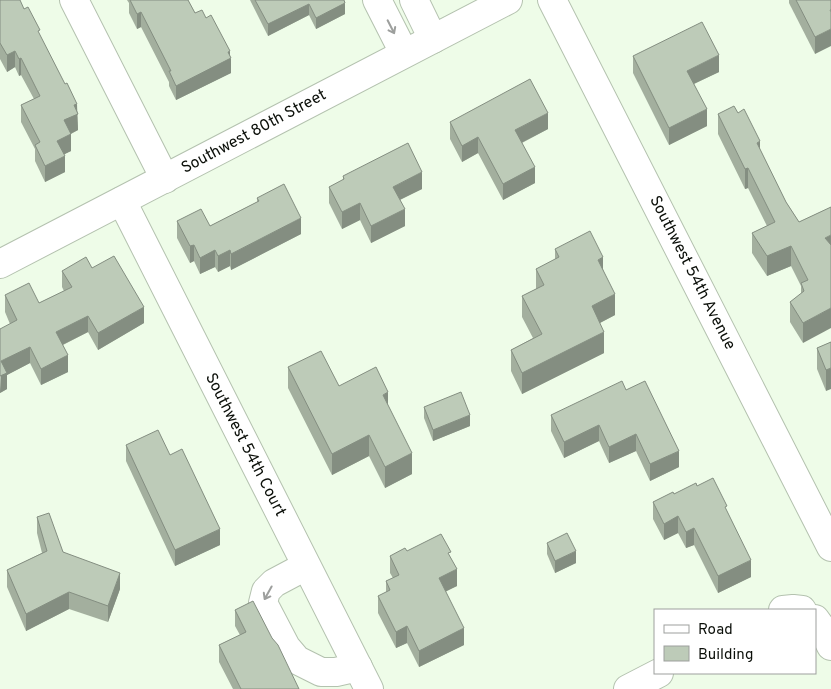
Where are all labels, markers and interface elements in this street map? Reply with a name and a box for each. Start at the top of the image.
one-way arrow [387,19,396,34]
street label: Southwest 80th Street [178,85,330,179]
street label: Southwest 54th Avenue [644,193,740,353]
street label: Southwest 54th Court [200,370,290,520]
one-way arrow [262,585,272,599]
legend [654,609,816,674]
text: Road [698,621,733,640]
text: Building [698,646,753,665]

